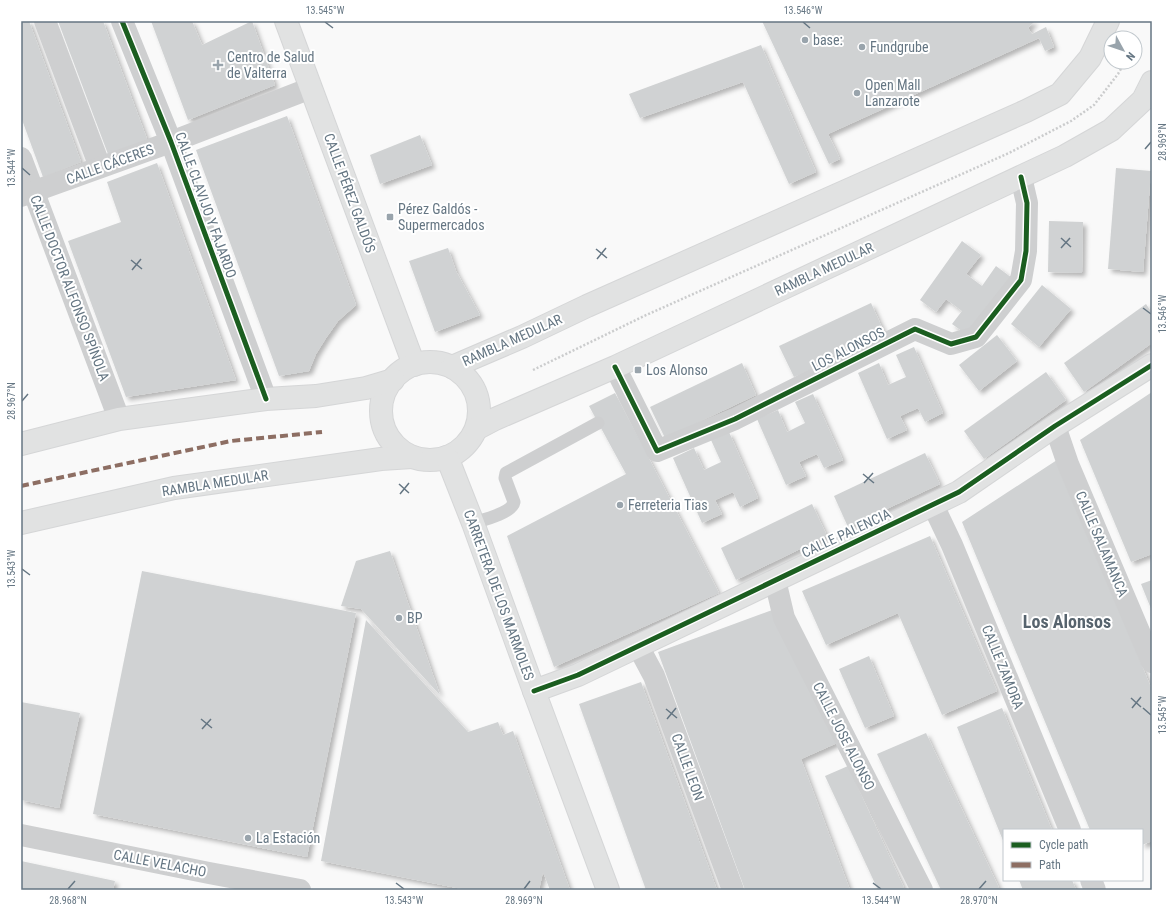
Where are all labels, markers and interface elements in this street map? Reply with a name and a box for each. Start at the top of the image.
text: 13.545°W [306,5,345,16]
text: 13.546°W [784,5,823,16]
north arrow [1103,30,1143,70]
place label: base: [813,32,843,48]
marker: base: [800,35,810,45]
place label: Fundgrube [870,39,929,55]
marker: Fundgrube [857,42,867,52]
place label: Centro de Salud de Valterra [227,49,314,81]
text: N [1123,49,1137,63]
marker: Centro de Salud de Valterra [212,59,224,71]
place label: Open Mall Lanzarote [865,77,921,109]
marker: Open Mall Lanzarote [852,88,862,98]
text: 28.969°N [1157,123,1168,161]
street label: CALLE CLAVIJO Y FAJARDO [172,130,240,280]
street label: CALLE PÉREZ GALDÓS [321,131,380,255]
street label: CALLE CÁCERES [64,140,156,187]
text: 13.544°W [6,148,17,187]
street label: CALLE DOCTOR ALFONSO SPÍNOLA [27,192,114,383]
place label: Pérez Galdós - Supermercados [398,201,485,233]
marker: Pérez Galdós - Supermercados [385,212,395,222]
street label: RAMBLA MEDULAR [772,239,877,299]
text: 13.546°W [1157,294,1168,333]
street label: RAMBLA MEDULAR [460,311,565,369]
street label: LOS ALONSOS [809,324,887,374]
place label: Los Alonso [646,362,708,378]
marker: Los Alonso [633,365,643,375]
text: 28.967°N [6,382,17,420]
street label: RAMBLA MEDULAR [161,467,270,499]
street label: CALLE SALAMANCA [1073,489,1131,599]
place label: Ferreteria Tias [628,497,708,513]
marker: Ferreteria Tias [615,500,625,510]
street label: CALLE PALENCIA [799,505,893,561]
street label: CARRETERA DE LOS MARMOLES [461,508,537,682]
text: 13.543°W [6,549,17,588]
place label: BP [407,610,423,626]
district label: Los Alonsos [1023,611,1111,632]
marker: BP [394,613,404,623]
street label: CALLE ZAMORA [979,623,1027,711]
street label: CALLE JOSE ALONSO [810,679,878,793]
text: 13.545°W [1157,695,1168,734]
street label: CALLE LEON [668,731,708,803]
legend [1003,829,1143,881]
place label: La Estación [256,830,320,846]
marker: La Estación [243,833,253,843]
text: Cycle path [1039,838,1089,852]
street label: CALLE VELACHO [112,846,208,880]
text: Path [1039,858,1061,872]
text: 28.968°N [49,895,87,906]
text: 13.543°W [385,895,424,906]
text: 28.969°N [505,895,543,906]
text: 13.544°W [862,895,901,906]
text: 28.970°N [960,895,998,906]

